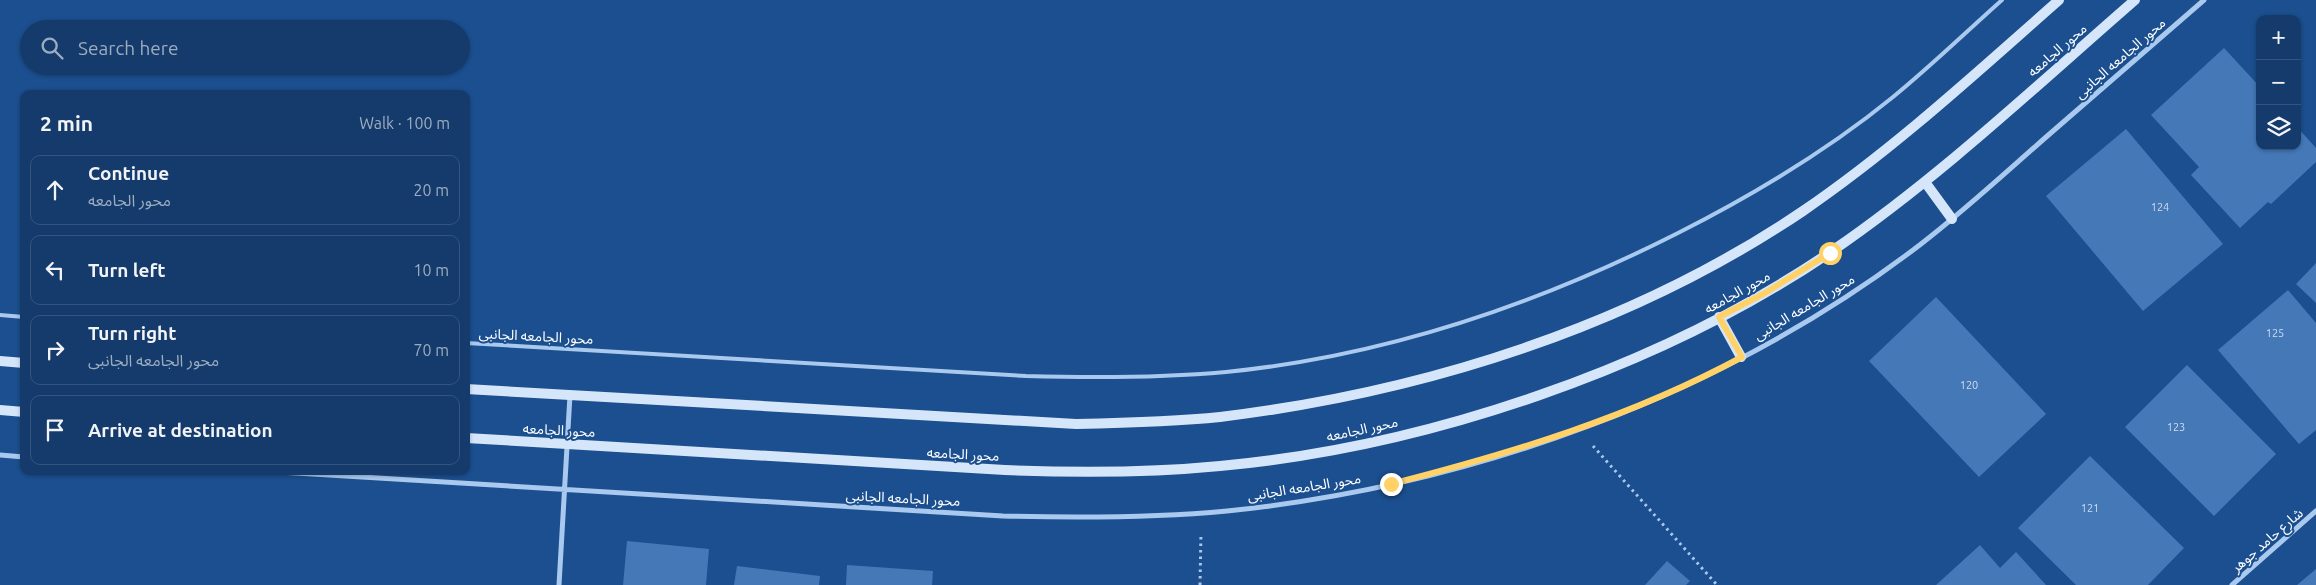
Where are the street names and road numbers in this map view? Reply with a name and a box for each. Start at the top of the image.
street label: محور الجامعه الجانبى [2071,14,2169,102]
street label: محور الجامعه [2024,20,2090,81]
street label: محور الجامعه [1701,267,1773,317]
street label: محور الجامعه الجانبى [1751,271,1858,344]
street label: محور الجامعه الجانبى [478,325,594,348]
street label: محور الجامعه [1325,414,1399,445]
street label: محور الجامعه [522,420,596,441]
street label: محور الجامعه [926,444,1000,465]
street label: محور الجامعه الجانبى [1246,470,1362,505]
street label: محور الجامعه الجانبى [845,487,961,510]
street label: شارع حامد جوهر [2227,505,2308,578]

